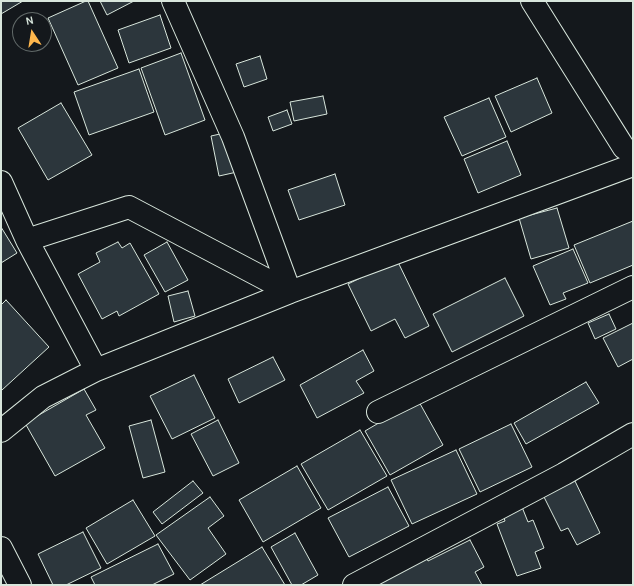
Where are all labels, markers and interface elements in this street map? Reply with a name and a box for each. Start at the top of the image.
north arrow [12,12,52,52]
text: N [24,14,35,28]

